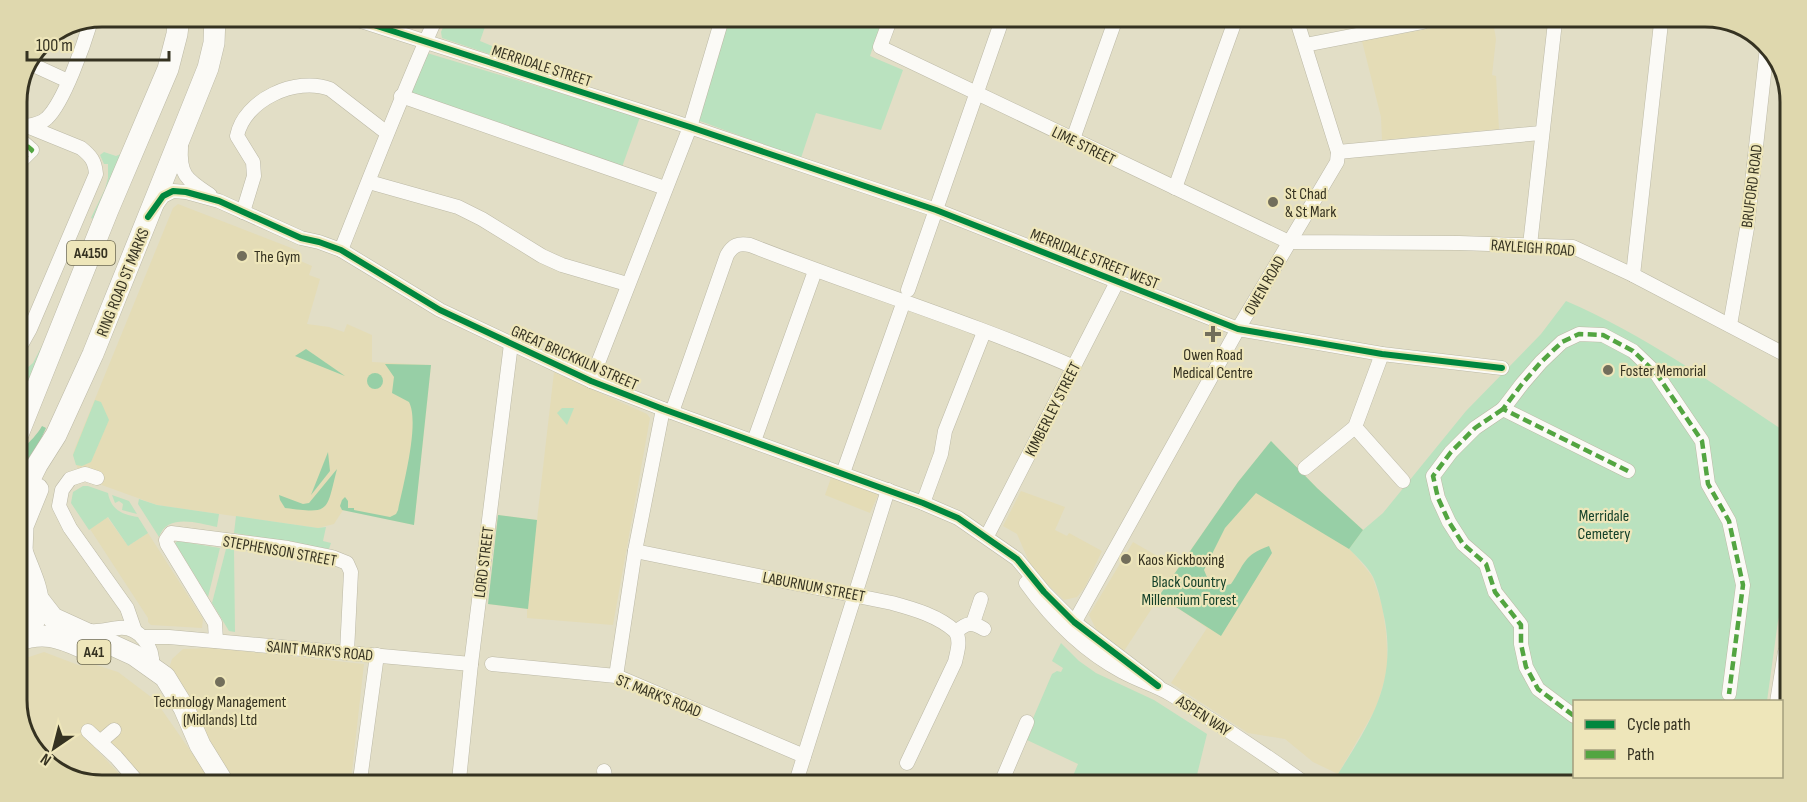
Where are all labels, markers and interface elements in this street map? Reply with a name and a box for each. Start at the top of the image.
scale bar [27,24,170,62]
text: 100 m [36,35,73,56]
street label: MERRIDALE STREET [489,41,594,92]
street label: LIME STREET [1049,123,1119,170]
street label: BRUFORD ROAD [1738,143,1767,229]
place label: St Chad & St Mark [1285,185,1336,222]
marker: St Chad & St Mark [1266,195,1280,209]
street label: RING ROAD ST MARKS [93,225,154,340]
street label: MERRIDALE STREET WEST [1027,225,1162,294]
street label: RAYLEIGH ROAD [1490,236,1576,261]
road number: A4150 [67,241,115,265]
place label: The Gym [254,248,300,267]
marker: The Gym [235,249,249,263]
street label: OWEN ROAD [1241,253,1290,319]
street label: GREAT BRICKKILN STREET [508,322,641,395]
marker: Owen Road Medical Centre [1204,325,1222,343]
place label: Owen Road Medical Centre [1173,346,1253,383]
street label: KIMBERLEY STREET [1021,359,1085,460]
place label: Foster Memorial [1620,362,1706,381]
marker: Foster Memorial [1601,363,1615,377]
park label: Merridale Cemetery [1578,507,1630,544]
street label: LORD STREET [471,525,498,599]
street label: STEPHENSON STREET [221,532,339,571]
place label: Kaos Kickboxing [1138,551,1224,570]
marker: Kaos Kickboxing [1119,552,1133,566]
street label: LABURNUM STREET [761,568,867,607]
park label: Black Country Millennium Forest [1142,573,1237,610]
street label: SAINT MARK'S ROAD [266,637,374,666]
road number: A41 [78,640,110,664]
street label: ST. MARK'S ROAD [613,671,704,722]
marker: Technology Management (Midlands) Ltd [213,675,227,689]
street label: ASPEN WAY [1172,691,1234,741]
place label: Technology Management (Midlands) Ltd [154,693,287,730]
legend [1573,700,1783,778]
text: Cycle path [1627,714,1691,735]
north arrow [24,718,84,778]
text: Path [1627,744,1655,765]
text: N [37,749,55,769]

